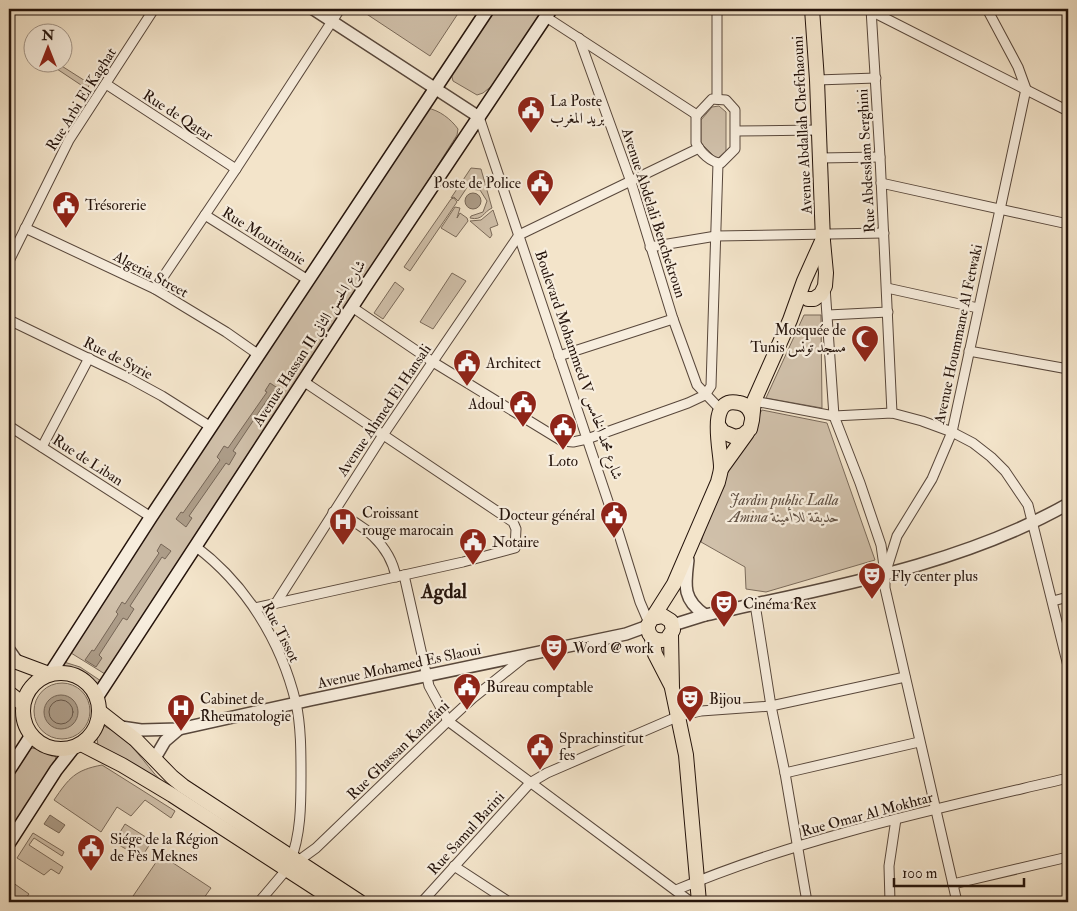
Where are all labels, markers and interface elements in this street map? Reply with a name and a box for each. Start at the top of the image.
north arrow [22,22,72,72]
text: N [41,27,55,44]
street label: Avenue Abdallah Chefchaouni [788,35,817,216]
street label: Rue Arbi El Kaghat [42,44,121,154]
street label: Rue de Qatar [139,86,217,145]
street label: Rue Abdesslam Serghini [853,88,880,234]
place label: La Poste بريد المغرب [550,92,605,128]
public building icon: La Poste بريد المغرب [516,95,546,134]
street label: Avenue Abdelali Benchekroun [617,125,690,301]
public building icon: Poste de Police [525,168,555,207]
place label: Poste de Police [434,174,521,193]
public building icon: Trésorerie [51,190,81,229]
place label: Trésorerie [85,196,146,215]
street label: Rue Mouritanie [218,203,309,270]
street label: Avenue Hoummane Al Fetwaki [930,242,987,427]
street label: Algeria Street [109,246,192,302]
street label: Boulevard Mohammed V شارع محمد الخامس [527,248,627,483]
street label: Avenue Hassan II شارع الحسن الثاني [248,257,373,432]
place label: Mosquée de Tunis مسجد تونس [750,321,846,357]
mosque icon: Mosquée de Tunis مسجد تونس [850,324,880,363]
street label: Rue de Syrie [80,333,156,384]
street label: Avenue Ahmed El Hansali [332,340,436,481]
public building icon: Architect [452,348,482,387]
place label: Architect [485,354,541,373]
public building icon: Adoul [508,389,538,428]
place label: Adoul [467,395,504,414]
public building icon: Loto [548,412,578,451]
street label: Rue de Liban [49,430,127,490]
place label: Loto [548,452,578,471]
park label: Jardin public Lalla Amina حديقة للاأمينة [727,491,839,527]
public building icon: Docteur général [599,500,629,539]
place label: Croissant rouge marocain [362,504,454,540]
place label: Docteur général [499,506,595,525]
hospital icon: Croissant rouge marocain [328,507,358,546]
public building icon: Notaire [458,527,488,566]
place label: Notaire [492,533,539,552]
theatre icon: Fly center plus [857,561,887,600]
place label: Fly center plus [891,567,978,587]
district label: Agdal [420,579,468,605]
theatre icon: Cinéma Rex [709,589,739,628]
place label: Cinéma Rex [743,595,817,614]
street label: Rue Tissot [257,599,304,666]
theatre icon: Word @ work [539,633,569,672]
place label: Word @ work [572,639,654,658]
street label: Avenue Mohamed Es Slaoui [315,640,483,693]
public building icon: Bureau comptable [452,672,482,711]
place label: Bureau comptable [486,678,593,698]
theatre icon: Bijou [675,684,705,723]
place label: Cabinet de Rheumatologie [200,690,291,726]
place label: Bijou [709,690,741,709]
hospital icon: Cabinet de Rheumatologie [166,693,196,732]
street label: Rue Ghassan Kanafani [343,697,454,804]
place label: Sprachinstitut fes [559,729,644,765]
public building icon: Sprachinstitut fes [525,732,555,771]
street label: Rue Samul Barini [424,788,509,879]
street label: Rue Omar Al Mokhtar [799,788,936,841]
place label: Siége de la Région de Fès Meknes [110,830,219,866]
public building icon: Siége de la Région de Fès Meknes [76,833,106,872]
scale bar [894,856,1024,888]
text: 100 m [902,864,938,883]

